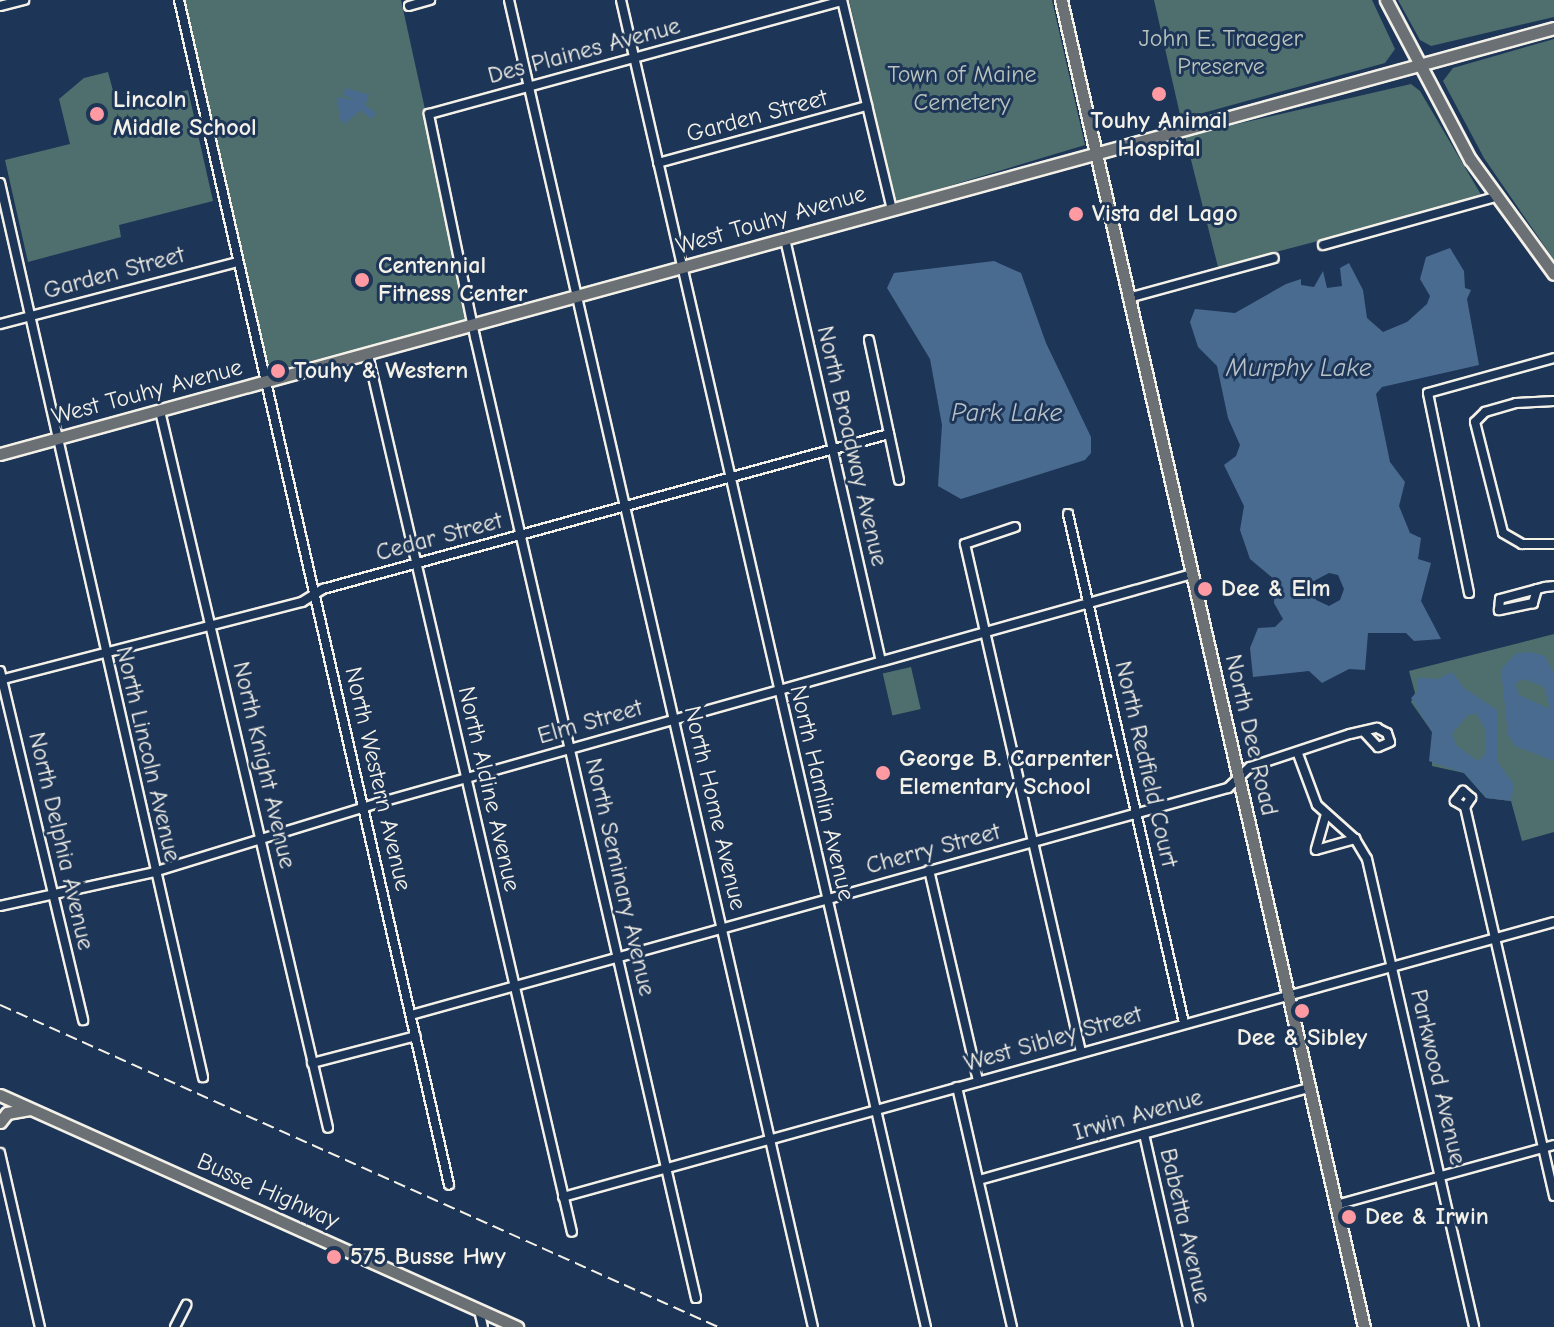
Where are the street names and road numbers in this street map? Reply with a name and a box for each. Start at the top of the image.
street label: Des Plaines Avenue [485,11,683,91]
street label: Garden Street [683,83,831,149]
street label: West Touhy Avenue [673,179,869,261]
street label: Garden Street [40,240,188,306]
street label: North Broadway Avenue [810,323,894,569]
street label: West Touhy Avenue [49,353,245,431]
street label: Cedar Street [373,506,505,568]
street label: North Lincoln Avenue [109,643,187,865]
street label: North Dee Road [1218,652,1284,818]
street label: North Redfield Court [1108,658,1184,870]
street label: North Knight Avenue [226,659,302,871]
street label: North Western Avenue [338,664,418,894]
street label: North Hamlin Avenue [783,682,861,904]
street label: North Aldine Avenue [451,684,527,894]
street label: Elm Street [534,693,646,751]
street label: North Home Avenue [677,703,753,913]
street label: North Delphia Avenue [22,729,100,953]
street label: North Seminary Avenue [579,755,661,999]
street label: Cherry Street [863,817,1003,881]
street label: Parkwood Avenue [1404,987,1472,1167]
street label: West Sibley Street [961,1000,1145,1078]
street label: Irwin Avenue [1070,1083,1206,1147]
street label: Babetta Avenue [1153,1145,1217,1307]
street label: Busse Highway [192,1147,344,1235]

